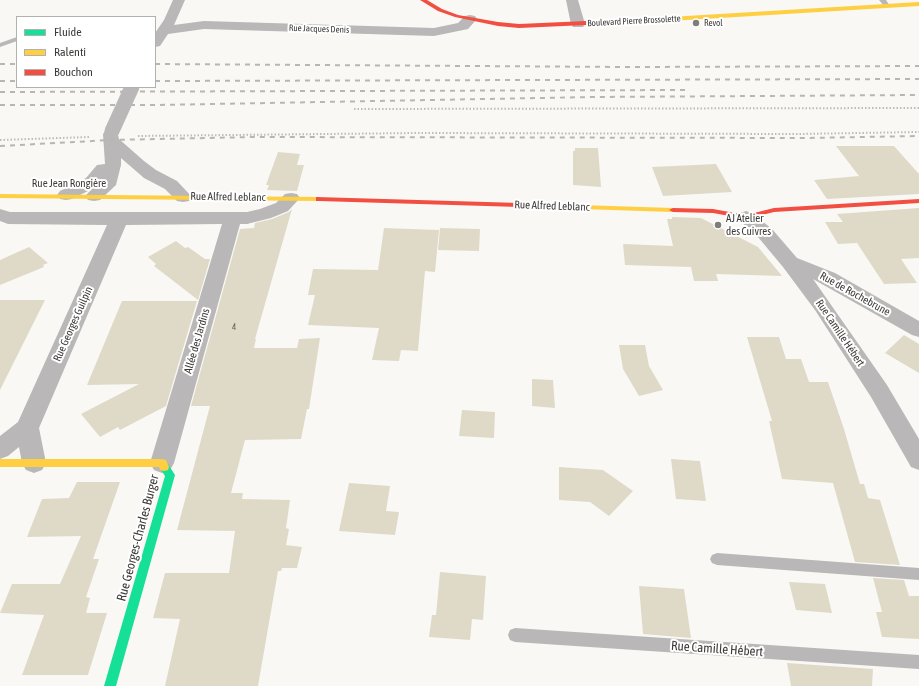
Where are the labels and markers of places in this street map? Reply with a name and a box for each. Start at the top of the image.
marker: Revol [691,18,701,28]
place label: Revol [704,18,723,28]
place label: AJ Atelier des Cuivres [726,212,771,238]
marker: AJ Atelier des Cuivres [713,220,723,230]

